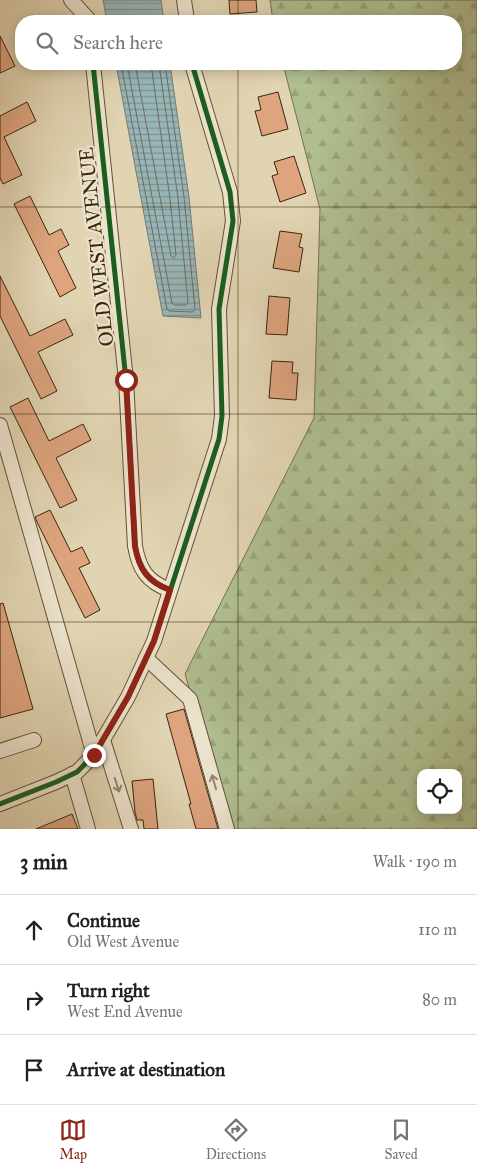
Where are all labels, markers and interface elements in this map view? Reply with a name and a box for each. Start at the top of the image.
search box [15,15,462,70]
icon: search [33,29,61,57]
text: Search here [73,31,163,54]
street label: OLD WEST AVENUE [74,146,118,348]
route start [115,369,138,392]
route end [83,744,106,767]
map controls [417,769,462,814]
button: locate [417,769,462,814]
one-way arrow [208,774,218,790]
one-way arrow [112,776,122,792]
text: 3 min [20,849,68,875]
text: Walk · 190 m [373,852,457,871]
text: Continue [67,909,140,932]
icon: ahead [20,916,48,944]
text: 110 m [418,920,457,939]
text: Old West Avenue [67,932,179,951]
text: Turn right [67,979,150,1002]
icon: right [20,986,48,1014]
text: 80 m [422,990,457,1009]
text: West End Avenue [67,1002,183,1021]
icon: arrive [20,1056,48,1084]
text: Arrive at destination [67,1058,225,1081]
tab: Map [59,1116,87,1163]
tab: Directions [206,1116,266,1163]
tab: Saved [385,1116,418,1163]

